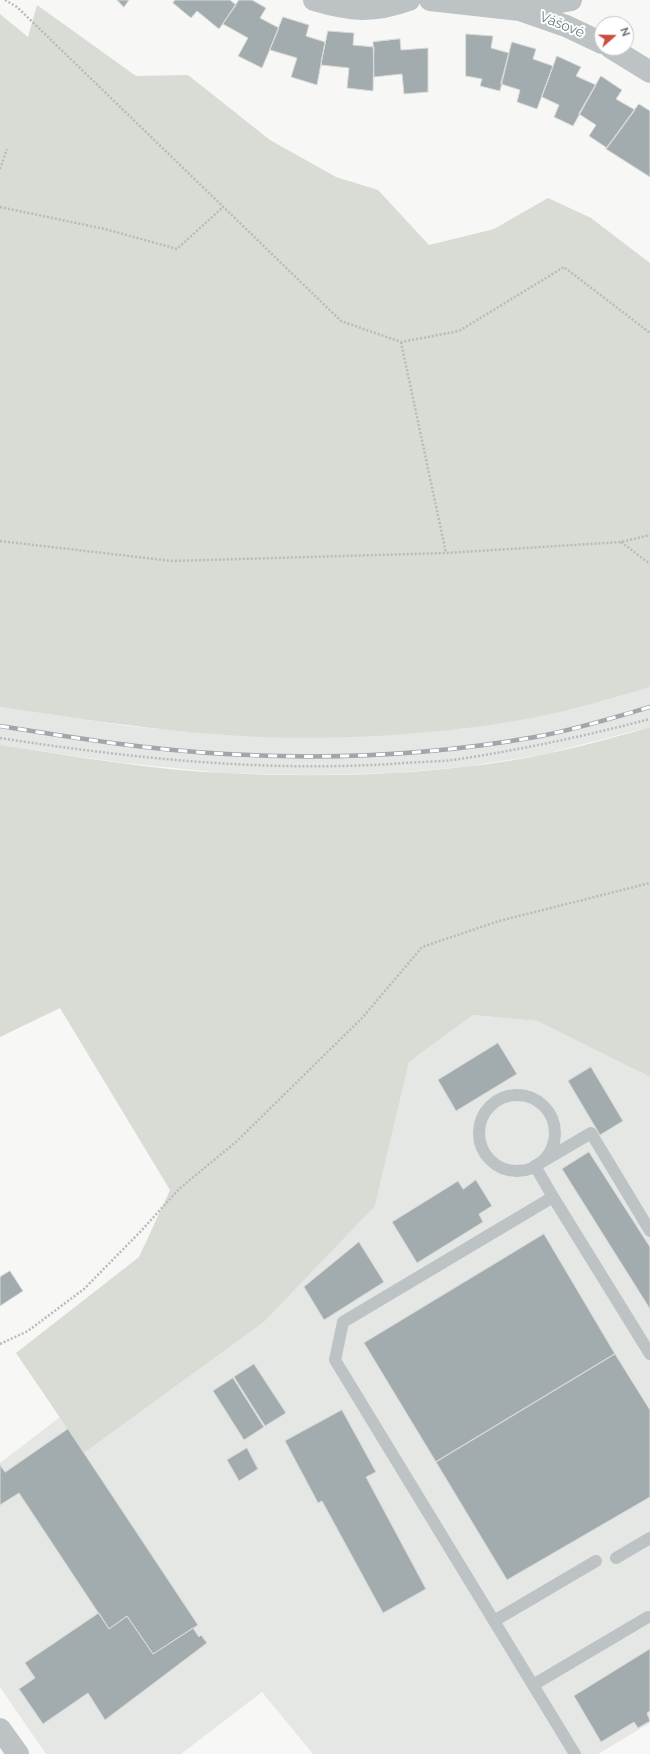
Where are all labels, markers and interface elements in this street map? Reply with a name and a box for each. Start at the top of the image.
street label: Vášové [537,8,587,42]
north arrow [594,16,634,56]
text: N [617,26,632,38]

